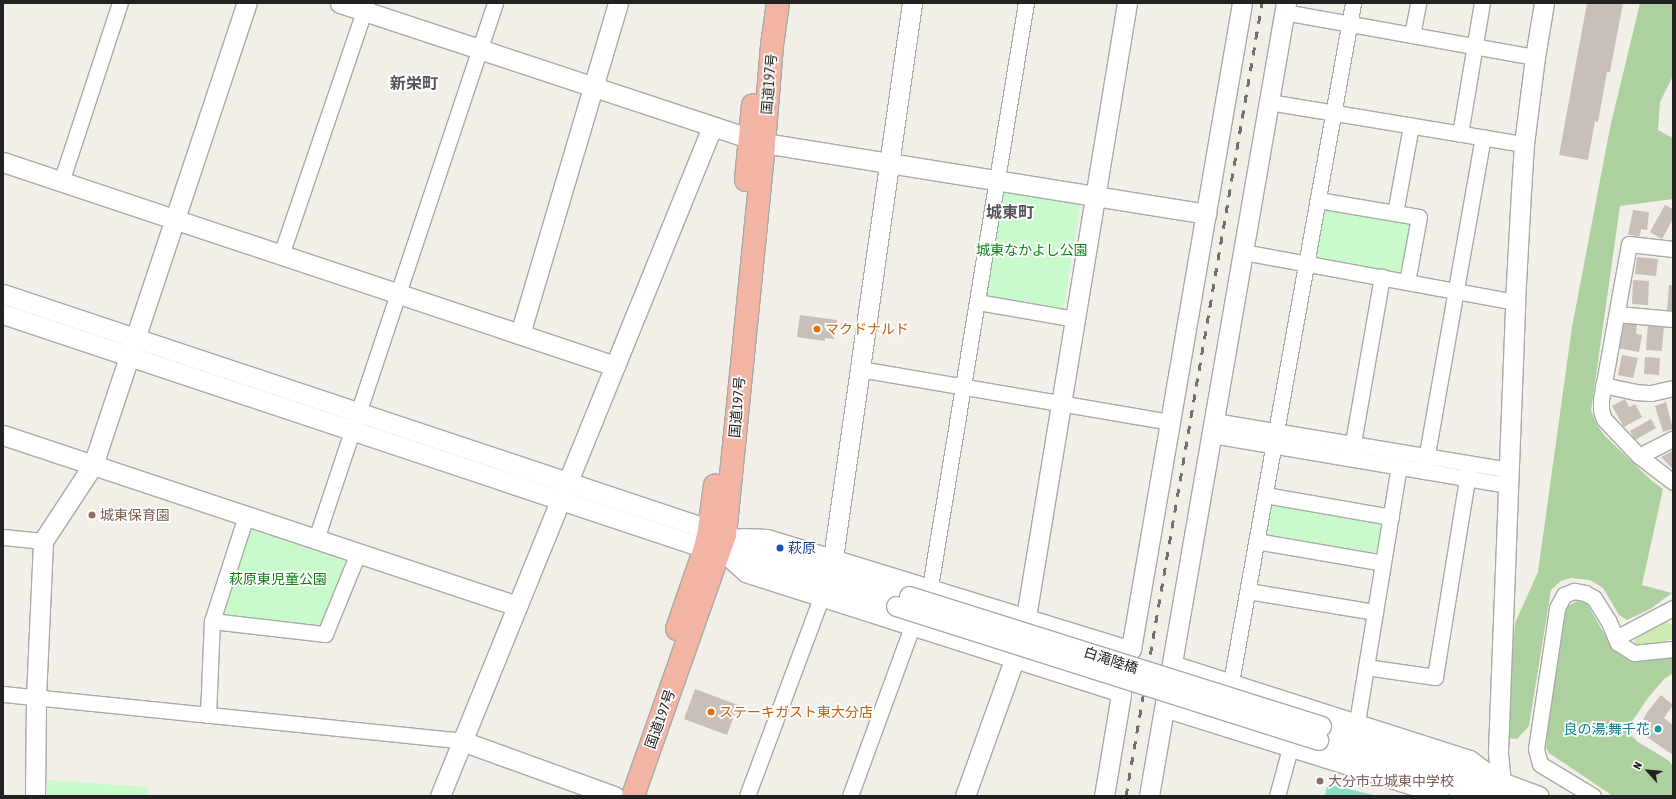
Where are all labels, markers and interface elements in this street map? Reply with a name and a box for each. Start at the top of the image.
street label: 国道197号 [758,53,780,115]
district label: 新栄町 [390,73,438,93]
district label: 城東町 [986,202,1034,222]
park label: 城東なかよし公園 [976,242,1088,258]
place label: マクドナルド [825,321,909,337]
marker: マクドナルド [812,324,822,334]
street label: 国道197号 [726,376,748,438]
place label: 城東保育園 [100,507,170,523]
marker: 城東保育園 [87,510,97,520]
place label: 萩原 [788,540,816,556]
marker: 萩原 [775,543,785,553]
park label: 萩原東児童公園 [229,571,327,587]
street label: 白滝陸橋 [1082,643,1140,677]
street label: 国道197号 [642,687,678,751]
place label: ステーキガスト東大分店 [719,704,873,720]
marker: ステーキガスト東大分店 [706,707,716,717]
place label: 良の湯;舞千花 [1564,721,1650,737]
marker: 良の湯;舞千花 [1653,724,1663,734]
north arrow [1628,751,1668,791]
text: N [1630,760,1644,771]
place label: 大分市立城東中学校 [1328,773,1454,789]
marker: 大分市立城東中学校 [1315,776,1325,786]

